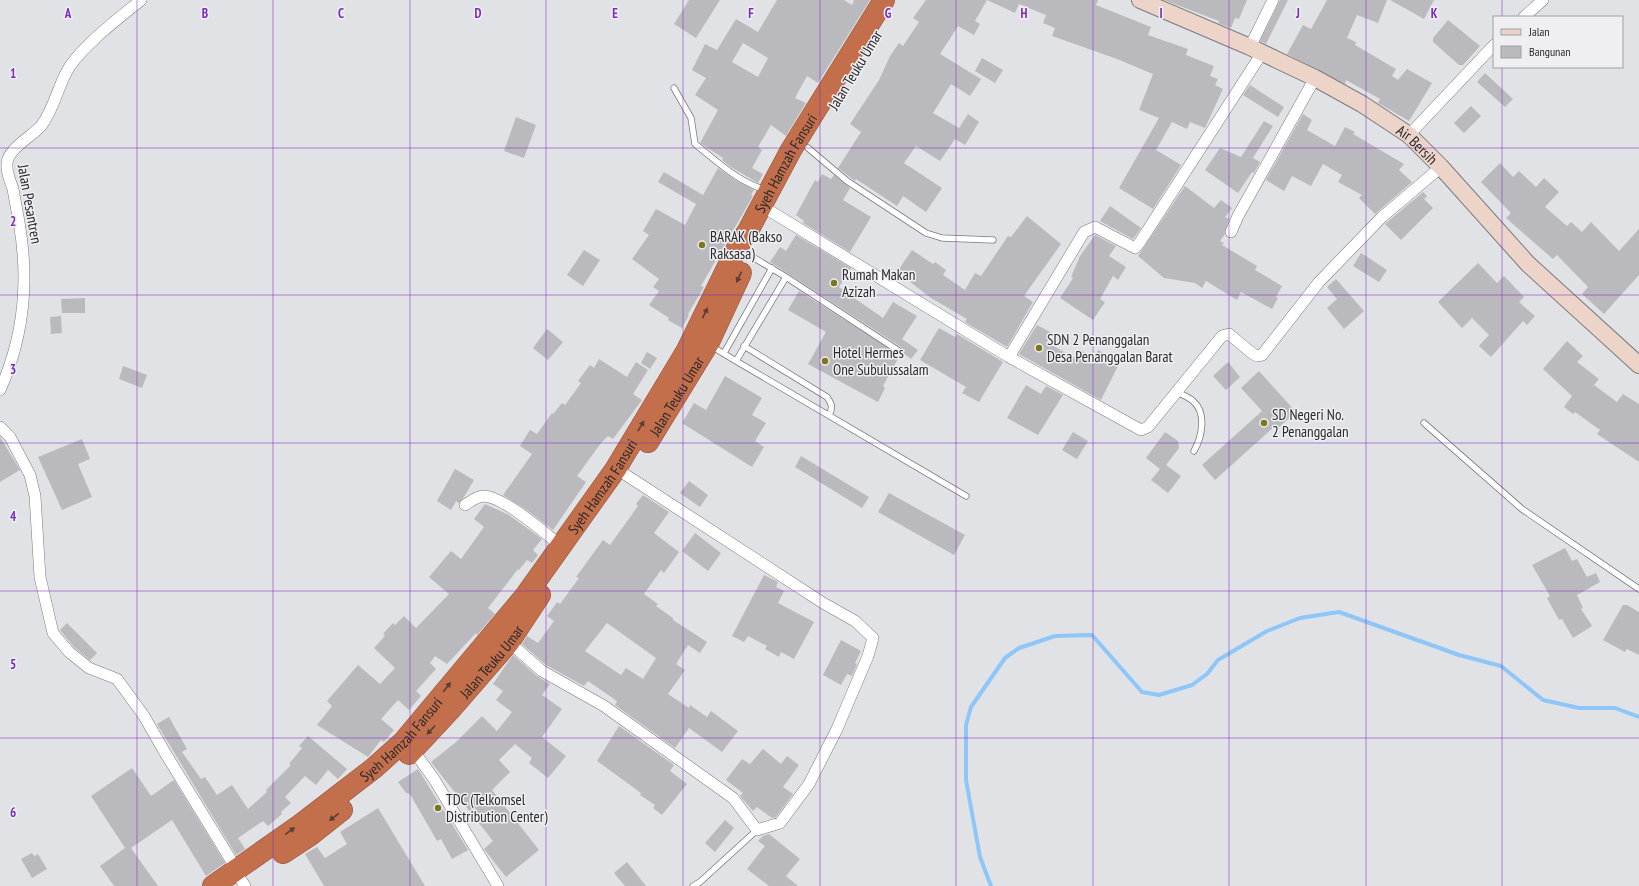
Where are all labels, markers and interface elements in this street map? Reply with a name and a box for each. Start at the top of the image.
text: A [64,5,72,22]
text: B [202,5,208,22]
text: C [338,5,344,22]
text: D [475,5,482,22]
text: E [612,5,618,22]
text: F [748,5,754,22]
text: G [885,5,892,22]
text: H [1021,5,1028,22]
text: I [1159,5,1163,22]
text: J [1295,5,1300,22]
text: K [1431,5,1438,22]
legend [1493,16,1623,68]
text: Jalan [1528,24,1550,39]
street label: Jalan Teuku Umar [823,26,887,114]
text: Bangunan [1529,44,1570,59]
text: 1 [10,65,16,82]
street label: Syeh Hamzah Fansuri [750,110,821,216]
street label: Air Bersih [1393,120,1442,168]
street label: Jalan Pesantren [14,162,46,245]
text: 2 [10,213,16,230]
place label: BARAK (Bakso Raksasa) [710,227,782,263]
marker: BARAK (Bakso Raksasa) [697,240,707,250]
place label: Rumah Makan Azizah [842,265,915,301]
one-way arrow [736,272,742,283]
marker: Rumah Makan Azizah [829,278,839,288]
one-way arrow [702,307,708,319]
place label: SDN 2 Penanggalan Desa Penanggalan Barat [1047,330,1173,366]
place label: Hotel Hermes One Subulussalam [833,343,929,379]
marker: SDN 2 Penanggalan Desa Penanggalan Barat [1034,343,1044,353]
street label: Jalan Teuku Umar [644,352,708,440]
marker: Hotel Hermes One Subulussalam [820,356,830,366]
text: 3 [10,361,16,378]
place label: SD Negeri No. 2 Penanggalan [1272,405,1349,441]
marker: SD Negeri No. 2 Penanggalan [1259,418,1269,428]
one-way arrow [638,420,645,432]
street label: Syeh Hamzah Fansuri [563,435,641,538]
text: 4 [10,508,17,525]
street label: Jalan Teuku Umar [455,620,528,703]
text: 5 [10,656,16,673]
one-way arrow [442,682,451,692]
street label: Syeh Hamzah Fansuri [355,693,446,785]
one-way arrow [427,726,436,735]
place label: TDC (Telkomsel Distribution Center) [446,790,548,826]
marker: TDC (Telkomsel Distribution Center) [433,803,443,813]
text: 6 [10,804,16,821]
one-way arrow [329,812,340,821]
one-way arrow [285,827,296,835]

